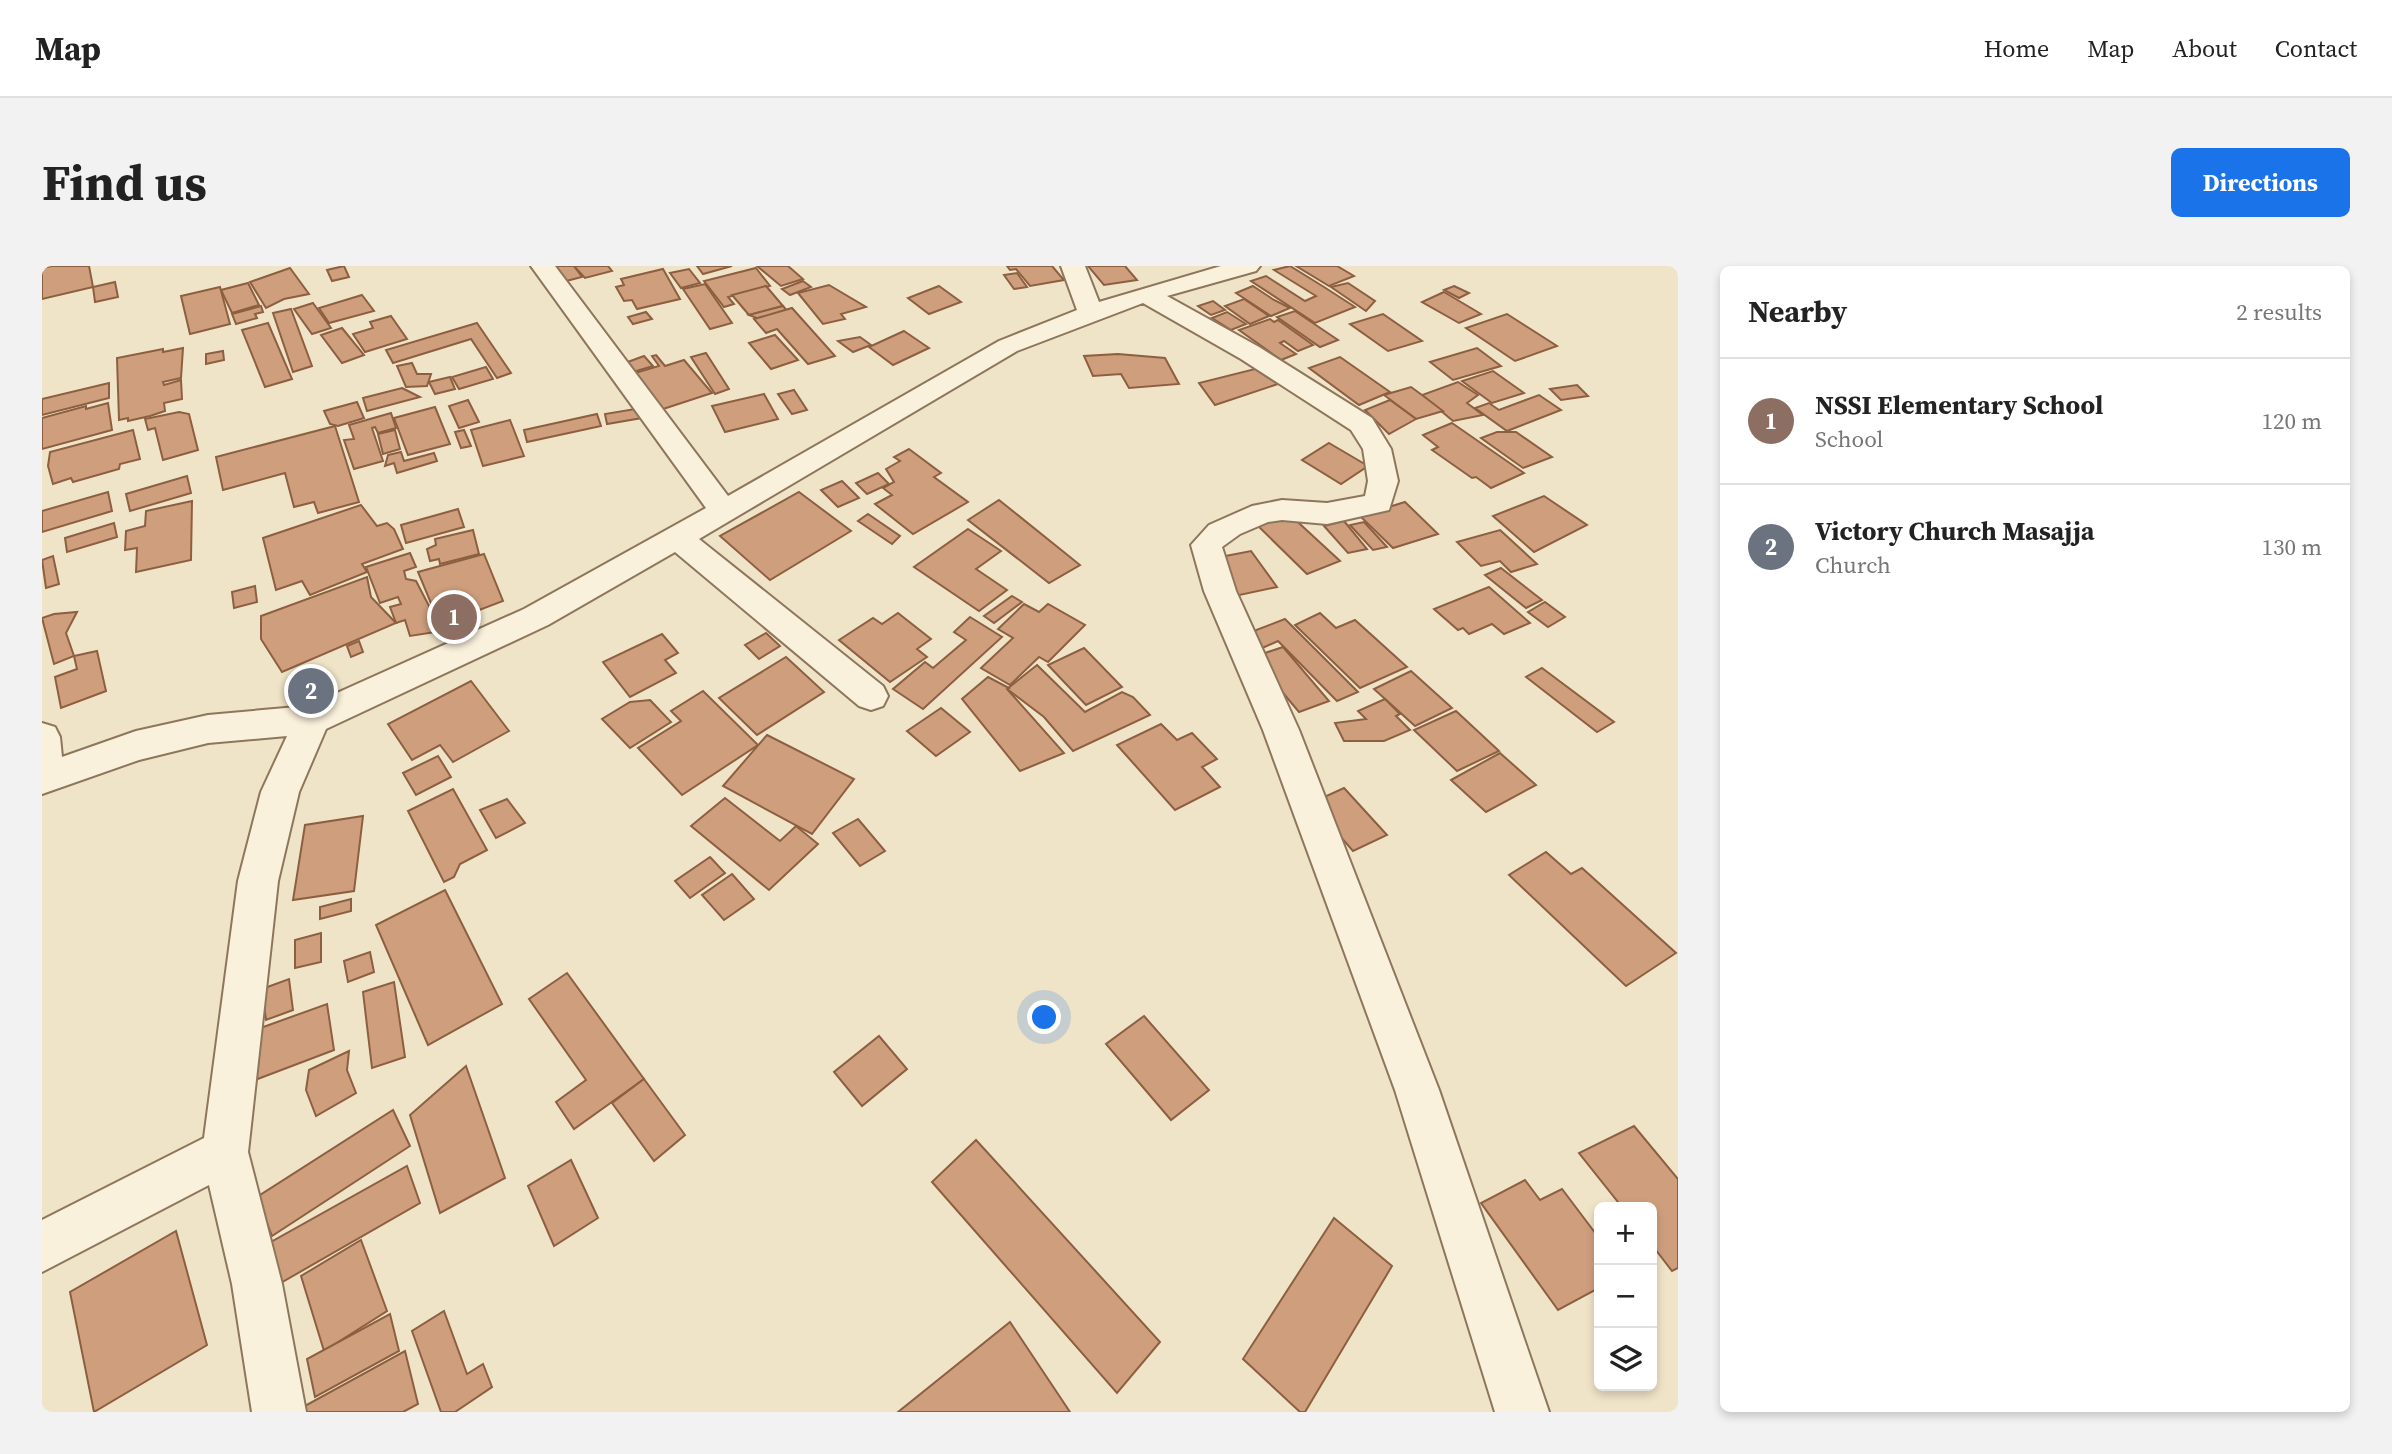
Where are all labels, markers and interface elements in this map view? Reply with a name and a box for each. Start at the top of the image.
text: Map [35,26,101,71]
text: Home [1984,32,2049,65]
text: Map [2087,32,2134,65]
text: About [2172,32,2237,65]
text: Contact [2275,32,2357,65]
button: Directions [2171,148,2350,217]
text: Find us [42,149,207,216]
text: Nearby [1748,291,1847,332]
text: 2 results [2236,296,2322,328]
text: NSSI Elementary School [1815,387,2103,423]
text: 1 [1765,405,1777,437]
text: 120 m [2261,405,2322,437]
text: School [1815,423,1883,455]
text: Victory Church Masajja [1815,513,2095,549]
text: 2 [1765,531,1777,563]
text: 130 m [2261,531,2322,563]
text: Church [1815,549,1891,581]
pin: 1 [431,591,477,643]
pin: 2 [288,665,334,717]
your location [1027,1000,1061,1034]
map controls [1594,1202,1657,1391]
button: + [1594,1202,1657,1265]
button: − [1594,1265,1657,1328]
button: layers [1594,1328,1657,1391]

